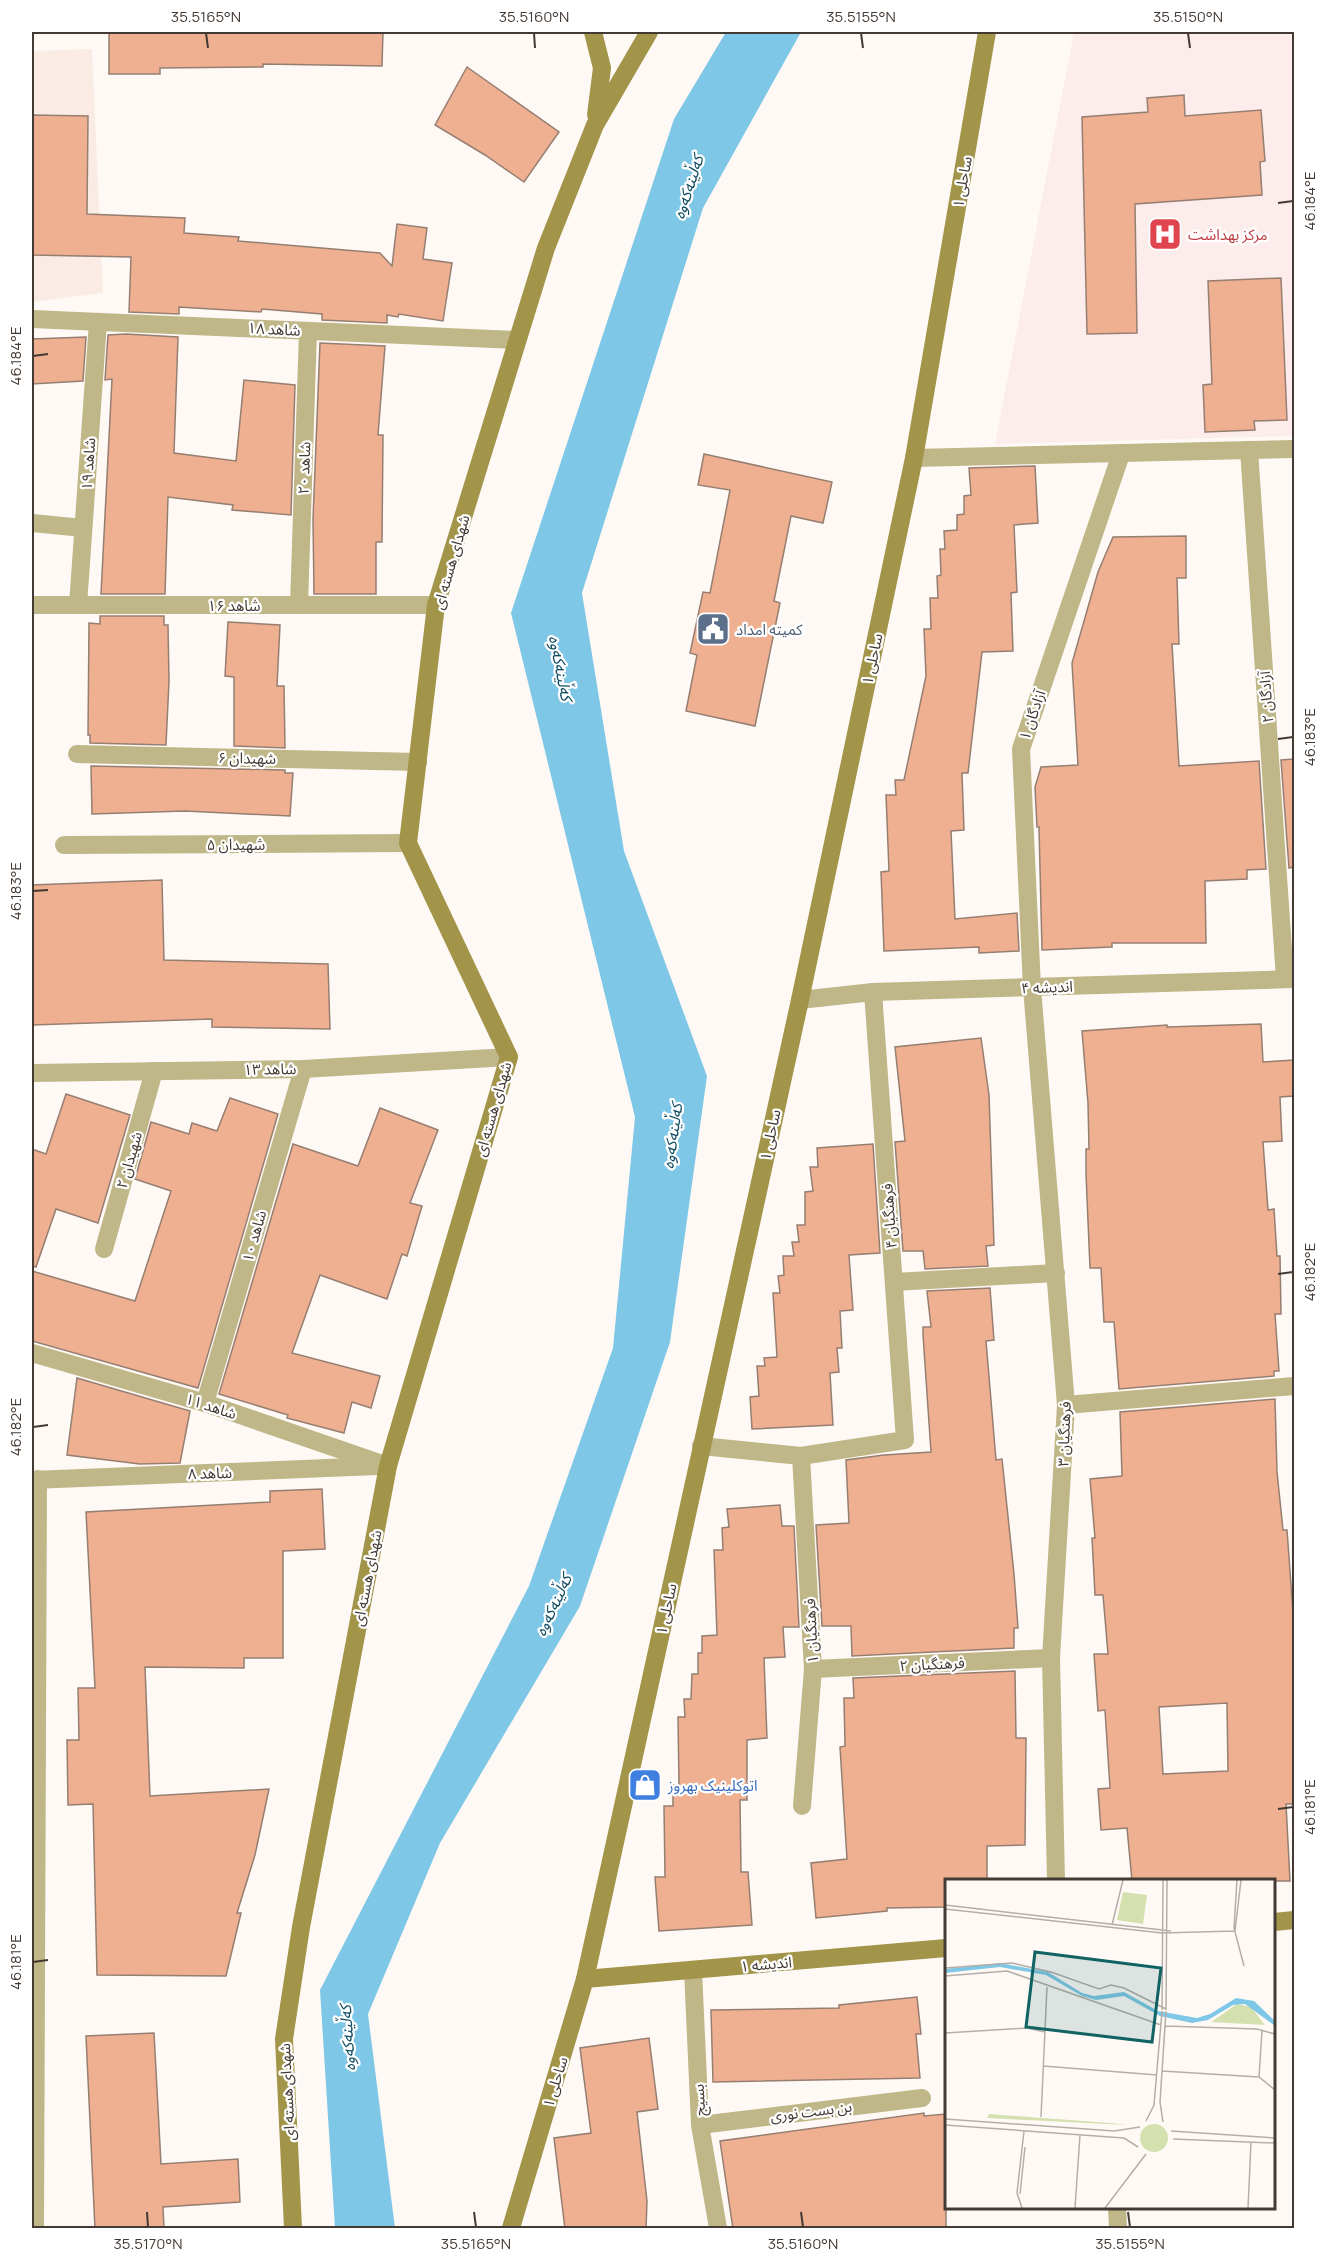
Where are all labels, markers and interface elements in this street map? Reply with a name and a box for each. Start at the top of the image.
text: 35.5165°N [171,6,241,27]
text: 35.5160°N [499,6,569,27]
text: 35.5155°N [826,6,896,27]
text: 35.5150°N [1153,6,1223,27]
water label: کەڵینەکەوە [667,149,710,222]
street label: ساحلی ۱ [947,154,977,209]
text: 46.184°E [1299,172,1320,230]
hospital icon: مرکز بهداشت [1147,216,1183,252]
place label: مرکز بهداشت [1188,224,1268,245]
street label: شاهد ۱۸ [247,317,301,341]
text: 46.184°E [5,327,26,385]
street label: شاهد ۱۹ [76,437,100,491]
street label: شاهد ۲۰ [293,441,315,495]
street label: شهدای هسته ای [427,512,475,612]
street label: شاهد ۱۶ [208,595,261,616]
public building icon: کمیته امداد [695,611,731,647]
place label: کمیته امداد [736,619,803,640]
street label: ساحلی ۱ [856,631,888,687]
water label: کەڵینەکەوە [544,634,579,706]
street label: آزادگان ۲ [1254,670,1278,724]
street label: آزادگان ۱ [1014,687,1051,743]
text: 46.183°E [1299,708,1320,766]
street label: شهیدان ۶ [218,747,277,769]
street label: شهیدان ۵ [207,834,265,855]
text: 46.183°E [5,862,26,920]
street label: اندیشه ۴ [1021,976,1073,998]
street label: شاهد ۱۳ [243,1058,297,1080]
street label: شهدای هسته ای [469,1059,517,1159]
water label: کەڵینەکەوە [656,1098,688,1170]
street label: ساحلی ۱ [754,1107,786,1163]
street label: شهیدان ۲ [111,1129,147,1191]
street label: فرهنگیان ۴ [876,1182,902,1249]
street label: شاهد ۱۰ [237,1207,271,1264]
text: 46.182°E [1299,1243,1320,1301]
street label: شاهد ۱۱ [183,1388,240,1424]
text: 46.182°E [5,1398,26,1456]
street label: فرهنگیان ۳ [1052,1401,1076,1467]
street label: شاهد ۸ [187,1462,233,1484]
street label: شهدای هسته ای [347,1528,387,1628]
water label: کەڵینەکەوە [529,1567,578,1639]
street label: ساحلی ۱ [650,1581,682,1637]
street label: فرهنگیان ۱ [799,1598,823,1664]
street label: فرهنگیان ۲ [899,1652,965,1676]
shop icon: اتوکلینیک بهروز [627,1767,663,1803]
place label: اتوکلینیک بهروز [667,1775,758,1796]
text: 46.181°E [1299,1779,1320,1835]
inset map [945,1879,1275,2209]
text: 46.181°E [5,1934,26,1990]
street label: اندیشه ۱ [739,1951,793,1977]
water label: کەڵینەکەوە [333,2001,360,2072]
street label: شهدای هسته ای [274,2043,300,2141]
street label: ساحلی ۱ [537,2054,573,2110]
street label: بسیج [688,2083,712,2117]
street label: بن بست نوری [769,2096,853,2126]
text: 35.5170°N [114,2233,182,2254]
text: 35.5165°N [441,2233,511,2254]
text: 35.5160°N [768,2233,838,2254]
text: 35.5155°N [1095,2233,1165,2254]

